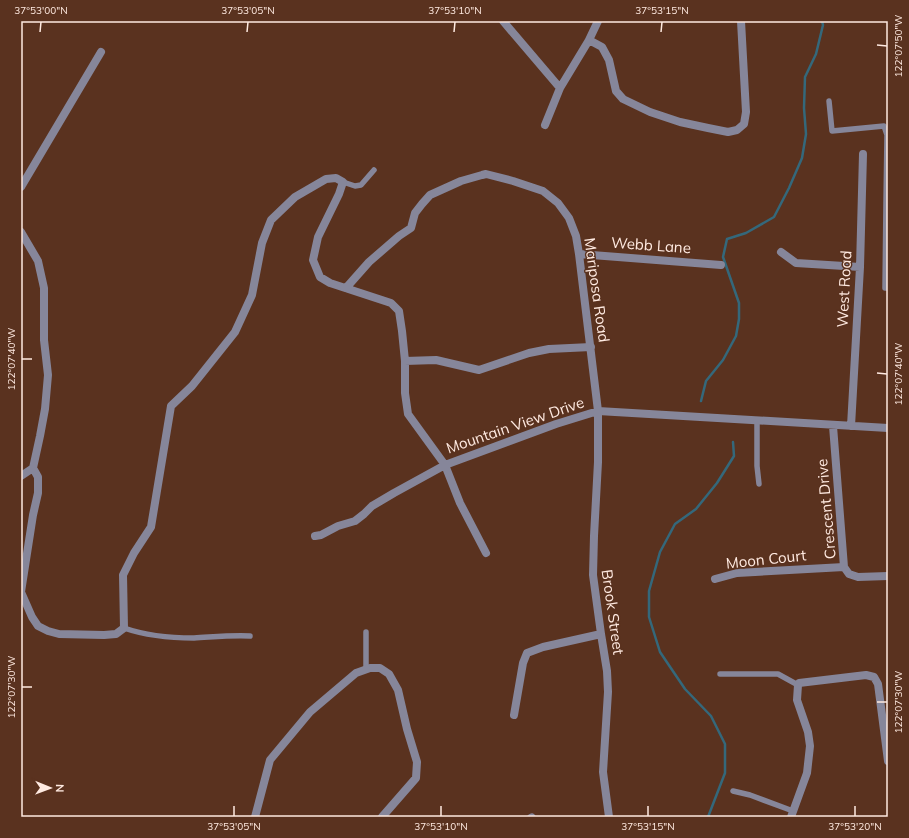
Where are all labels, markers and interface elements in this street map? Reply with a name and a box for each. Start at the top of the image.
text: 37°53'00"N [14,4,68,17]
text: 37°53'05"N [221,4,275,17]
text: 37°53'10"N [428,4,482,17]
text: 37°53'15"N [635,4,689,17]
text: 122°07'50"W [892,15,905,77]
street label: Webb Lane [610,233,692,257]
street label: Mariposa Road [580,236,614,344]
street label: West Road [832,250,856,328]
text: 122°07'40"W [5,328,18,390]
text: 122°07'40"W [892,343,905,405]
street label: Mountain View Drive [443,392,587,458]
street label: Crescent Drive [812,458,840,560]
street label: Moon Court [725,545,807,573]
street label: Brook Street [598,568,628,656]
text: 122°07'30"W [5,656,18,718]
text: 122°07'30"W [892,671,905,733]
north arrow [30,768,70,808]
text: N [53,784,67,792]
text: 37°53'05"N [207,820,261,833]
text: 37°53'10"N [414,820,468,833]
text: 37°53'15"N [621,820,675,833]
text: 37°53'20"N [828,820,882,833]

